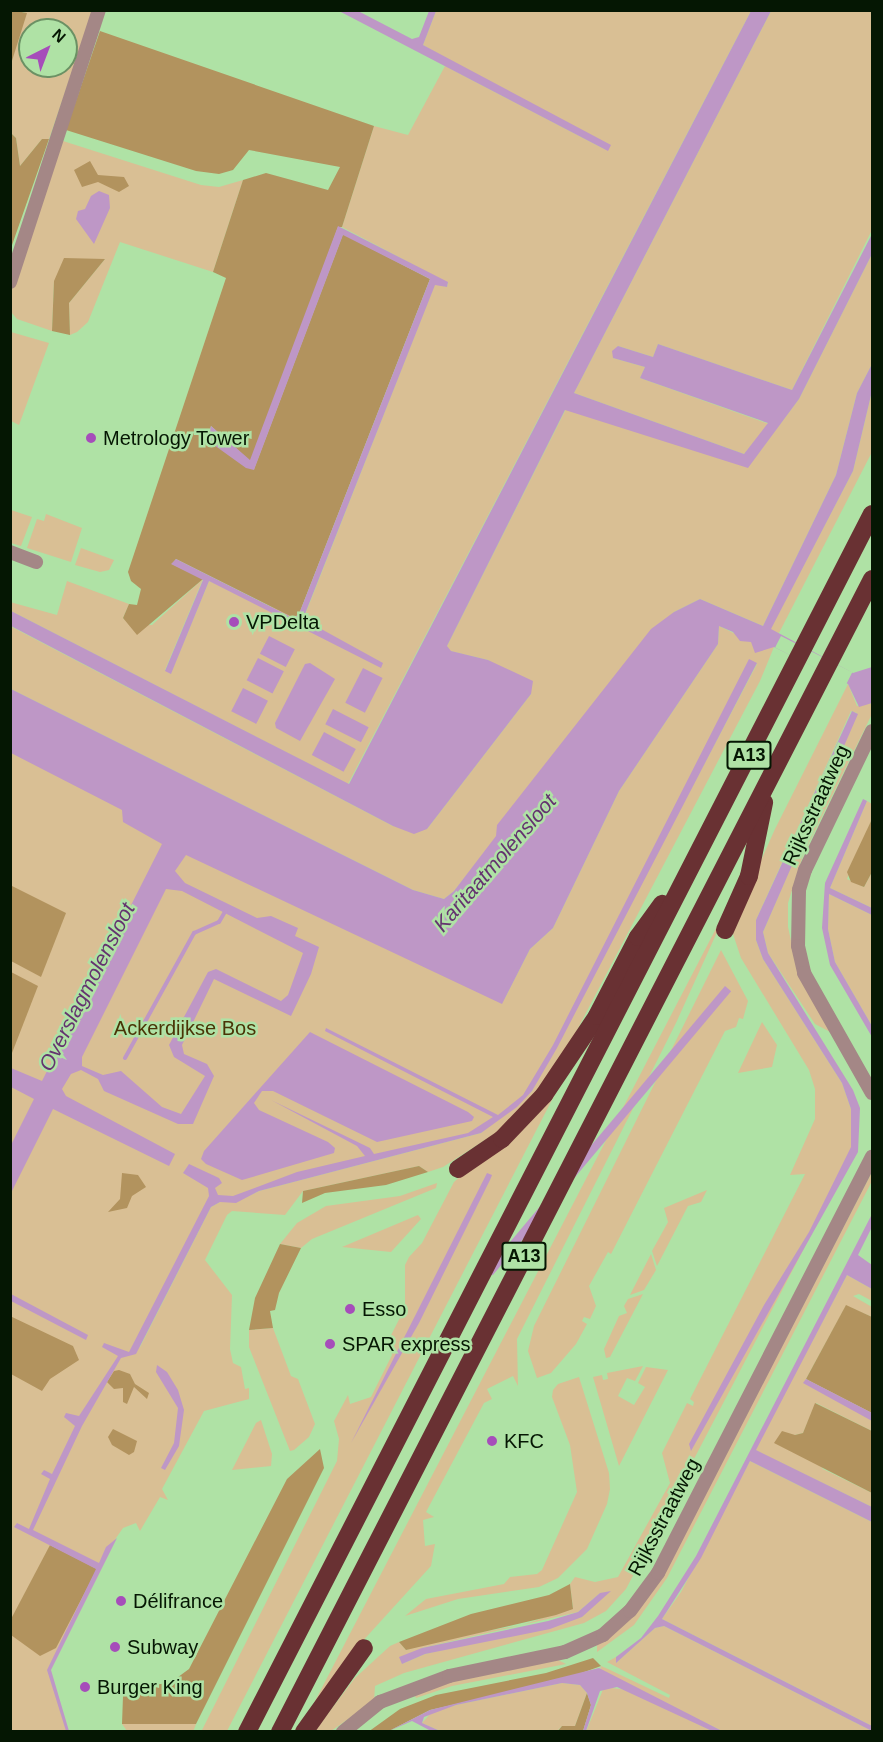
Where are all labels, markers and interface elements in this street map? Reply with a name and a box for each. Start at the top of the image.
north arrow [18,18,78,78]
text: N [49,26,69,46]
place label: Metrology Tower [103,426,250,450]
marker: Metrology Tower [84,431,98,445]
place label: VPDelta [246,610,319,634]
marker: VPDelta [227,615,241,629]
road number: A13 [725,740,773,770]
street label: Rijksstraatweg [778,741,854,869]
water label: Karitaatmolensloot [428,789,562,937]
water label: Overslagmolensloot [34,899,140,1075]
park label: Ackerdijkse Bos [114,1016,256,1040]
road number: A13 [500,1241,548,1271]
place label: Esso [362,1297,406,1321]
marker: Esso [343,1302,357,1316]
place label: SPAR express [342,1332,471,1356]
marker: SPAR express [323,1337,337,1351]
place label: KFC [504,1429,544,1453]
marker: KFC [485,1434,499,1448]
street label: Rijksstraatweg [623,1454,705,1580]
place label: Délifrance [133,1589,223,1613]
marker: Délifrance [114,1594,128,1608]
place label: Subway [127,1635,198,1659]
marker: Subway [108,1640,122,1654]
place label: Burger King [97,1675,203,1699]
marker: Burger King [78,1680,92,1694]

